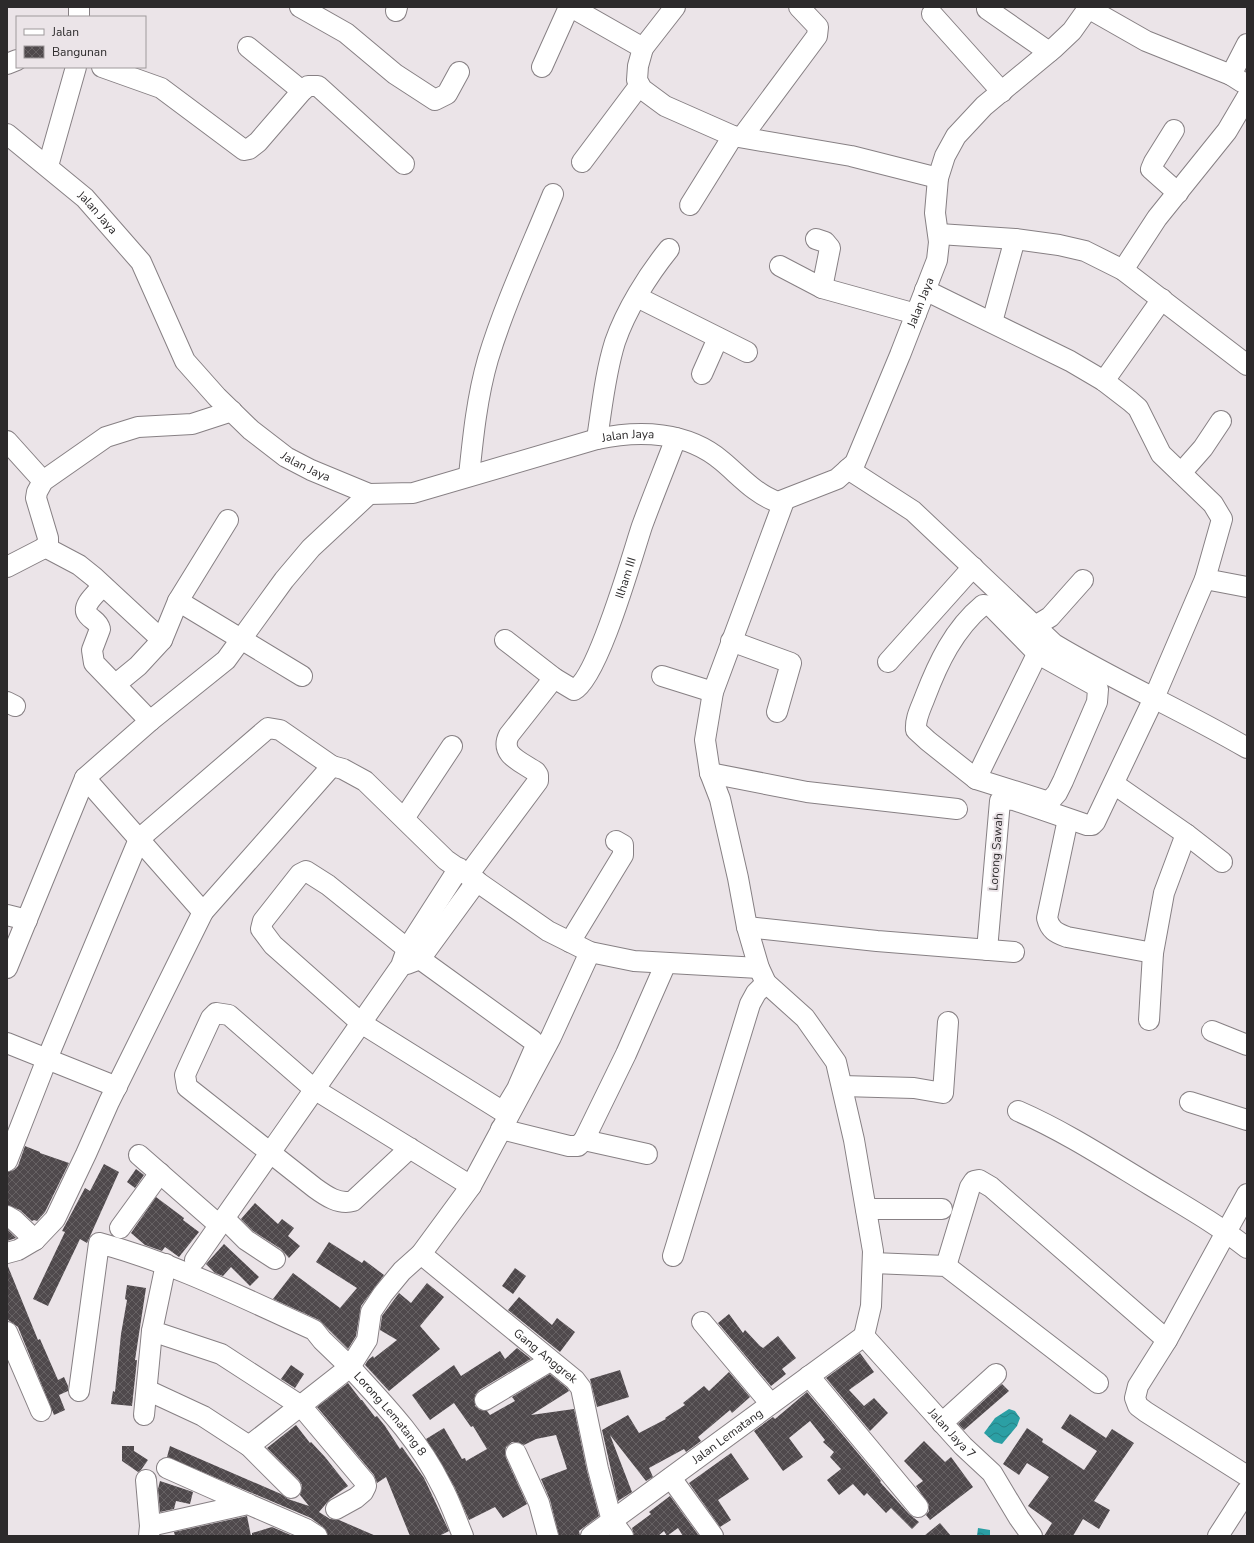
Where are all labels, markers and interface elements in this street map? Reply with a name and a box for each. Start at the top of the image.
legend [16,16,146,68]
text: Jalan [51,24,79,40]
text: Bangunan [52,44,107,60]
street label: Jalan Jaya [74,187,121,238]
street label: Jalan Jaya [903,275,938,331]
street label: Jalan Jaya [599,426,655,446]
street label: Jalan Jaya [277,447,333,485]
street label: Ilham III [611,555,640,601]
street label: Lorong Sawah [985,813,1007,891]
street label: Gang Anggrek [510,1325,582,1388]
street label: Lorong Lematang 8 [350,1368,430,1459]
street label: Jalan Jaya 7 [924,1404,979,1462]
street label: Jalan Lematang [688,1405,766,1468]

